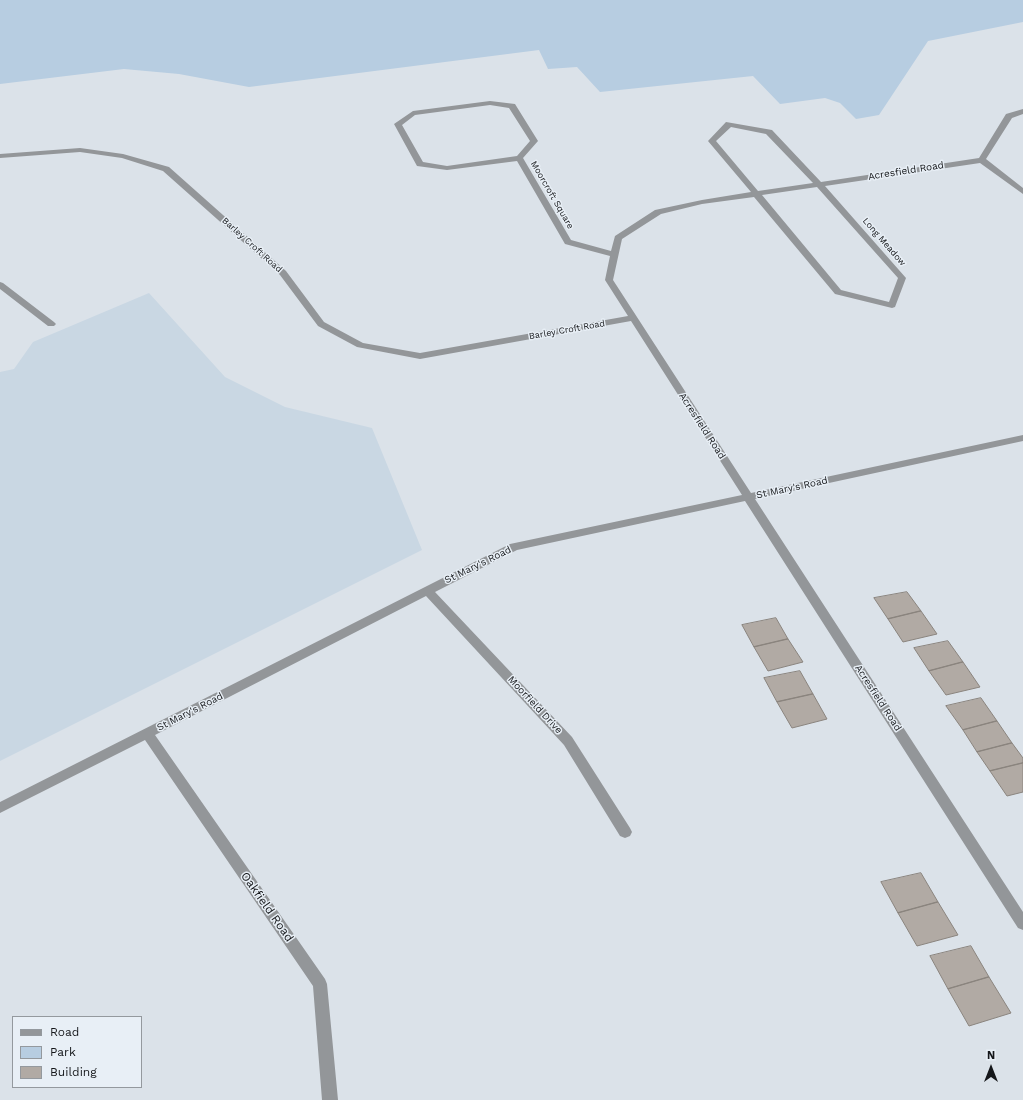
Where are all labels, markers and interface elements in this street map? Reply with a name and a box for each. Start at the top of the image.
street label: Moorcroft Square [528,159,576,231]
street label: Acresfield Road [867,159,945,183]
street label: Barley Croft Road [220,215,284,275]
street label: Long Meadow [860,216,908,268]
street label: Barley Croft Road [528,318,606,342]
street label: Acresfield Road [676,391,728,461]
street label: St Mary's Road [755,475,829,501]
street label: St Mary's Road [443,544,513,586]
street label: Acresfield Road [852,663,904,733]
street label: Moorfield Drive [505,674,565,736]
street label: St Mary's Road [155,690,225,734]
street label: Oakfield Road [238,869,296,945]
legend [12,1016,142,1088]
text: Road [50,1025,79,1039]
text: Park [50,1045,76,1059]
north arrow [971,1048,1011,1088]
text: N [987,1049,995,1062]
text: Building [50,1065,97,1079]

